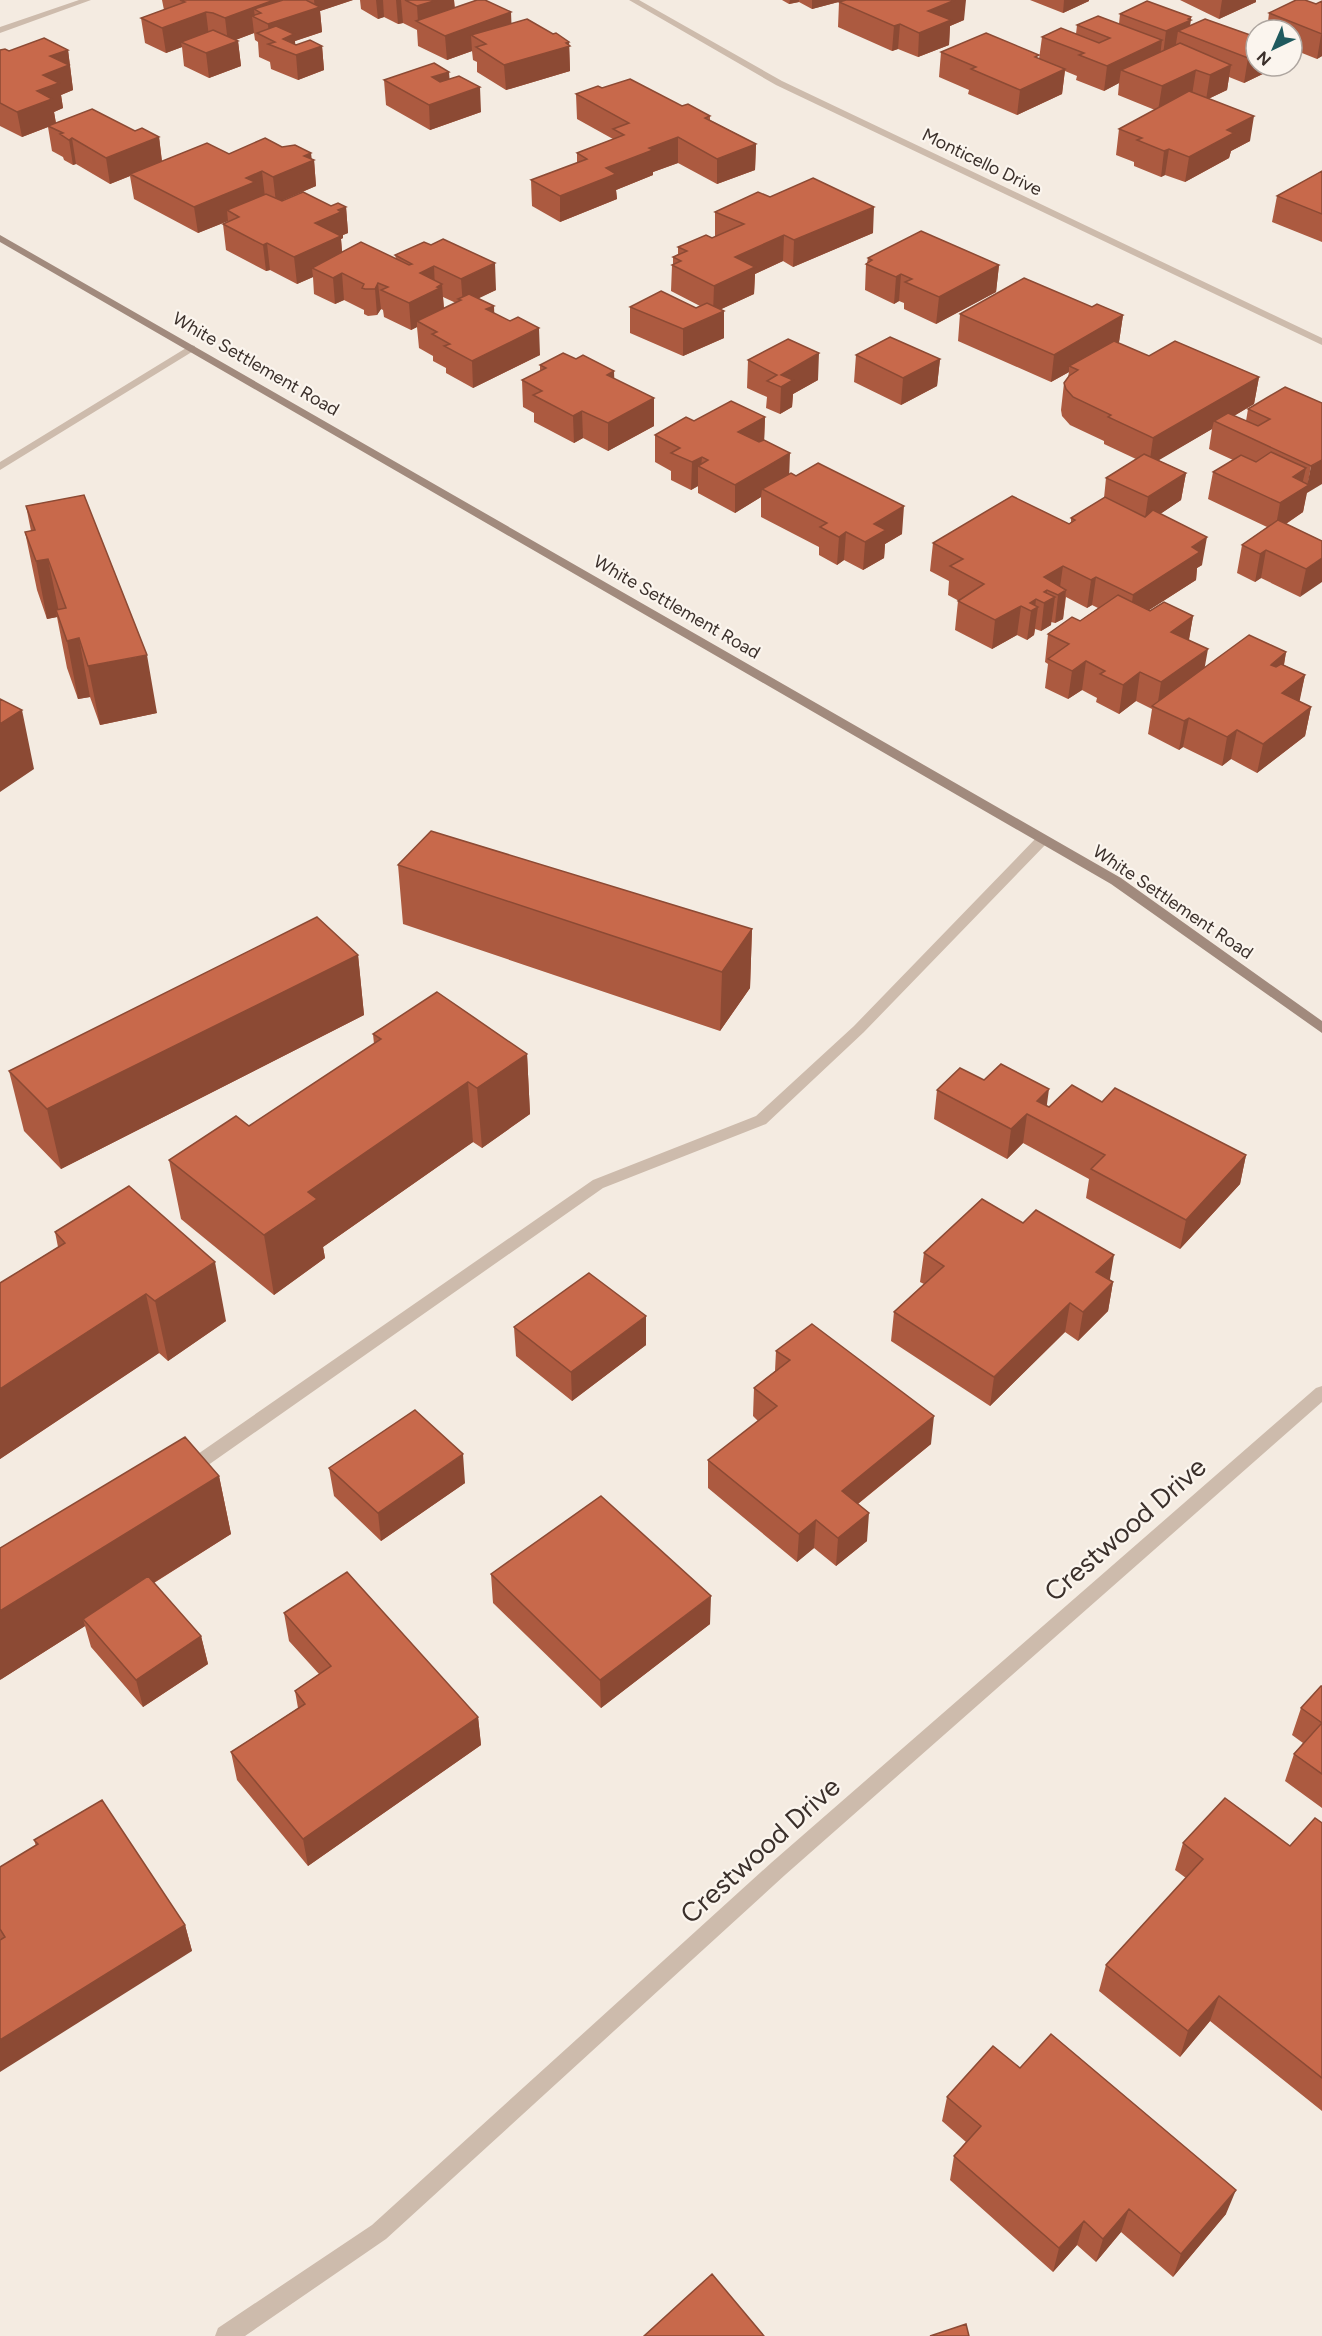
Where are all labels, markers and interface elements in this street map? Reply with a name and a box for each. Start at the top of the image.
north arrow [1244,18,1304,78]
text: N [1253,47,1275,70]
street label: Monticello Drive [918,123,1046,201]
street label: White Settlement Road [169,307,343,421]
street label: White Settlement Road [590,550,764,664]
street label: White Settlement Road [1089,840,1257,964]
street label: Crestwood Drive [1037,1450,1213,1608]
street label: Crestwood Drive [673,1770,847,1930]

